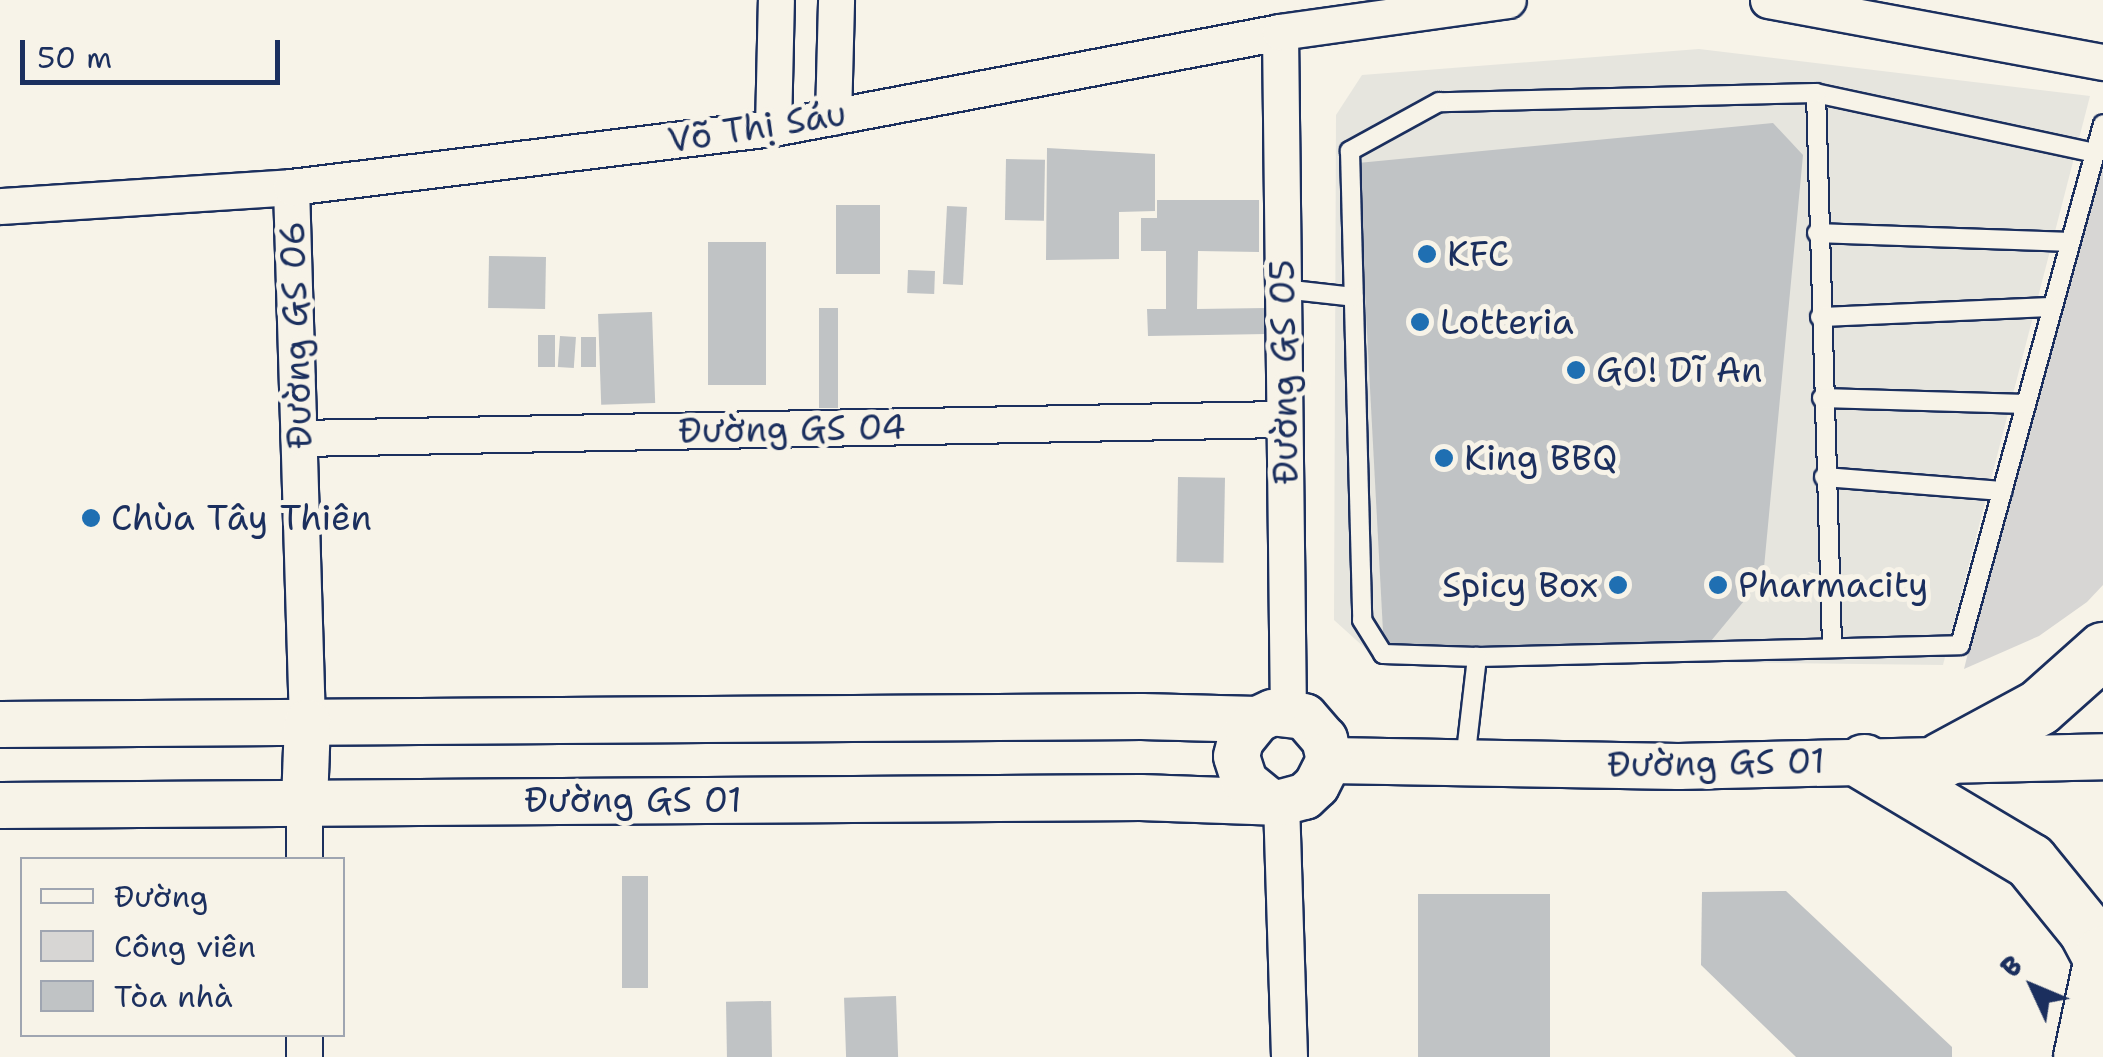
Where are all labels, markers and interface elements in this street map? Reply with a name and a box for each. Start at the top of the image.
scale bar [25,20,285,82]
text: 50 m [37,37,112,78]
street label: Võ Thị Sáu [665,92,849,162]
street label: Đường GS 06 [271,220,321,450]
place label: KFC [1447,233,1509,275]
marker: KFC [1416,243,1438,265]
street label: Đường GS 05 [1261,259,1307,485]
place label: Lotteria [1440,301,1574,343]
marker: Lotteria [1409,311,1431,333]
place label: GO! Dĩ An [1596,349,1763,391]
marker: GO! Dĩ An [1565,359,1587,381]
street label: Đường GS 04 [678,406,906,452]
place label: King BBQ [1464,437,1618,479]
marker: King BBQ [1433,447,1455,469]
place label: Chùa Tây Thiên [111,497,372,539]
marker: Chùa Tây Thiên [80,507,102,529]
place label: Spicy Box [1442,564,1598,606]
place label: Pharmacity [1738,564,1928,606]
marker: Spicy Box [1607,574,1629,596]
marker: Pharmacity [1707,574,1729,596]
street label: Đường GS 01 [1607,740,1825,786]
street label: Đường GS 01 [524,779,742,821]
legend [20,857,345,1037]
text: Đường [114,876,208,917]
text: Công viên [114,926,256,967]
north arrow [1983,937,2083,1037]
text: B [1992,947,2031,986]
text: Tòa nhà [114,976,233,1017]

